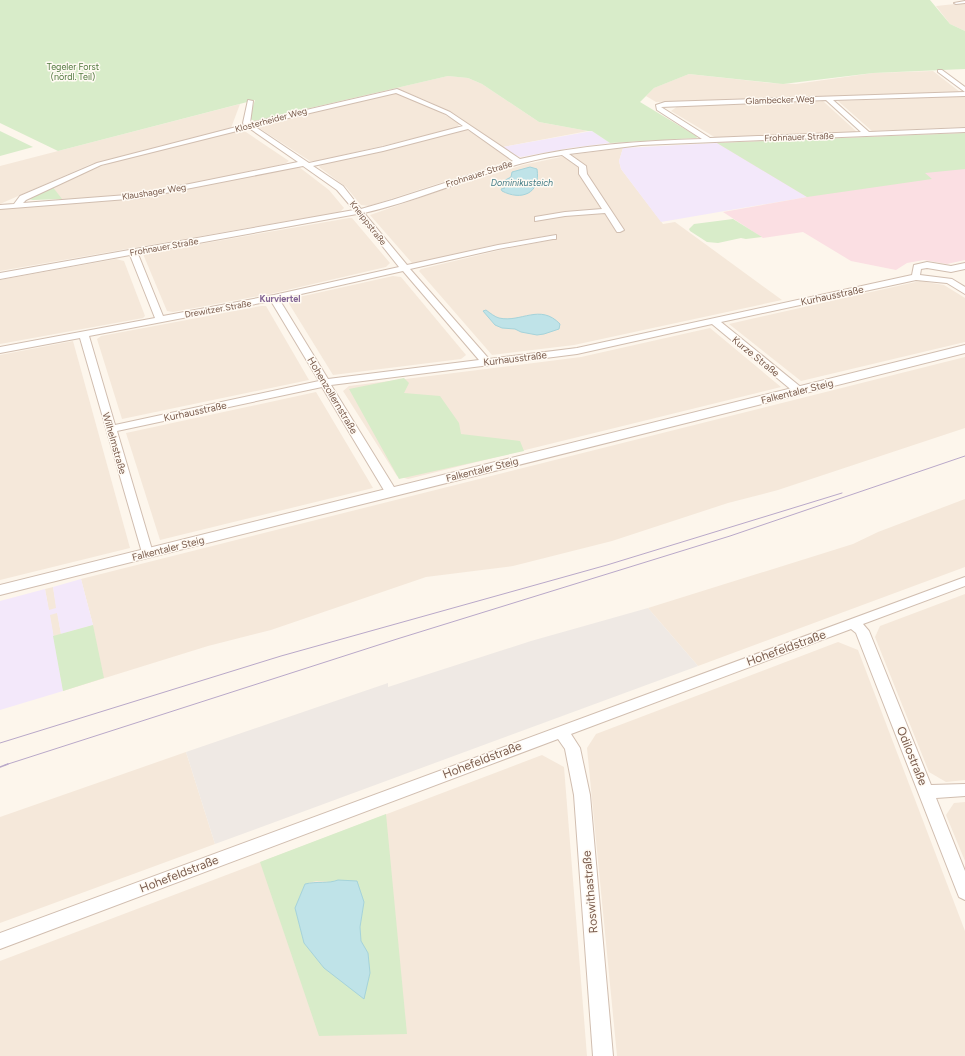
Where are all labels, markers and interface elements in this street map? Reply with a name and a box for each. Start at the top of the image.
park label: Tegeler Forst (nördl. Teil) [47,61,100,82]
street label: Glambecker Weg [745,93,815,106]
street label: Klosterheider Weg [234,105,308,134]
street label: Frohnauer Straße [764,130,834,143]
street label: Frohnauer Straße [444,158,514,189]
water label: Dominikusteich [491,177,553,188]
street label: Klaushager Weg [121,181,187,202]
street label: Kneippstraße [348,198,389,247]
street label: Frohnauer Straße [129,235,199,258]
street label: Kurhausstraße [799,282,865,308]
district label: Kurviertel [260,293,300,304]
street label: Drewitzer Straße [184,297,252,320]
street label: Kurze Straße [729,333,782,380]
street label: Kurhausstraße [483,348,548,369]
street label: Hohenzollernstraße [304,354,361,437]
street label: Falkentaler Steig [759,376,835,407]
street label: Kurhausstraße [162,398,228,424]
street label: Wilhelmstraße [99,411,130,476]
street label: Falkentaler Steig [444,454,520,485]
street label: Falkentaler Steig [130,533,206,564]
street label: Hohefeldstraße [744,627,828,669]
street label: Odilostraße [894,724,930,788]
street label: Hohefeldstraße [441,738,524,781]
street label: Roswithastraße [579,849,601,934]
street label: Hohefeldstraße [138,852,221,895]

